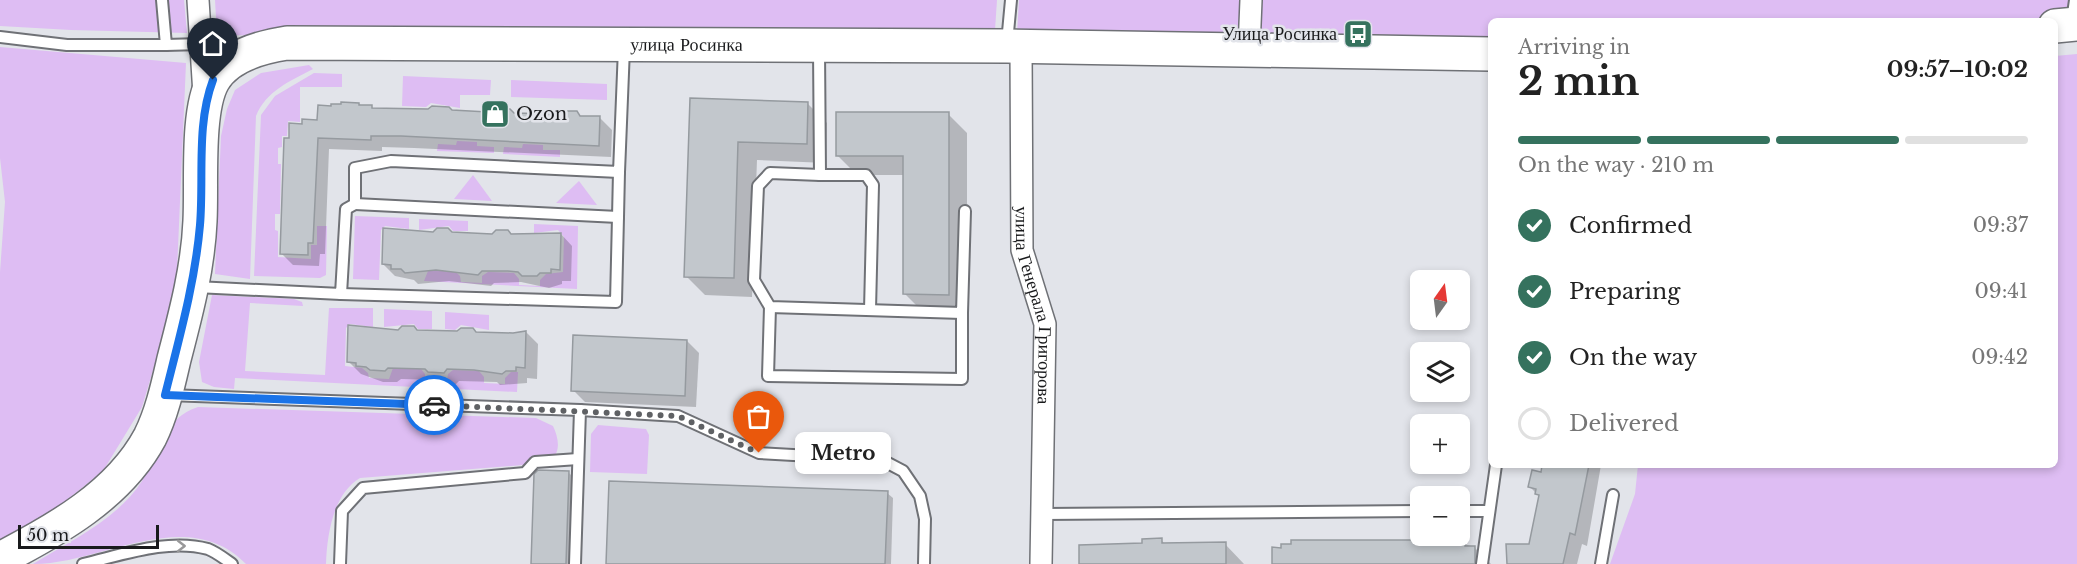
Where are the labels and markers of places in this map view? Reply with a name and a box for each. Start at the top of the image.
pin [187,18,238,80]
bus stop icon: Улица Росинка [1342,18,1374,50]
place label: Улица Росинка [1222,23,1337,45]
shop icon: Ozon [479,98,511,130]
place label: Ozon [516,103,567,125]
pin [733,391,784,453]
callout: Metro [795,432,891,474]

